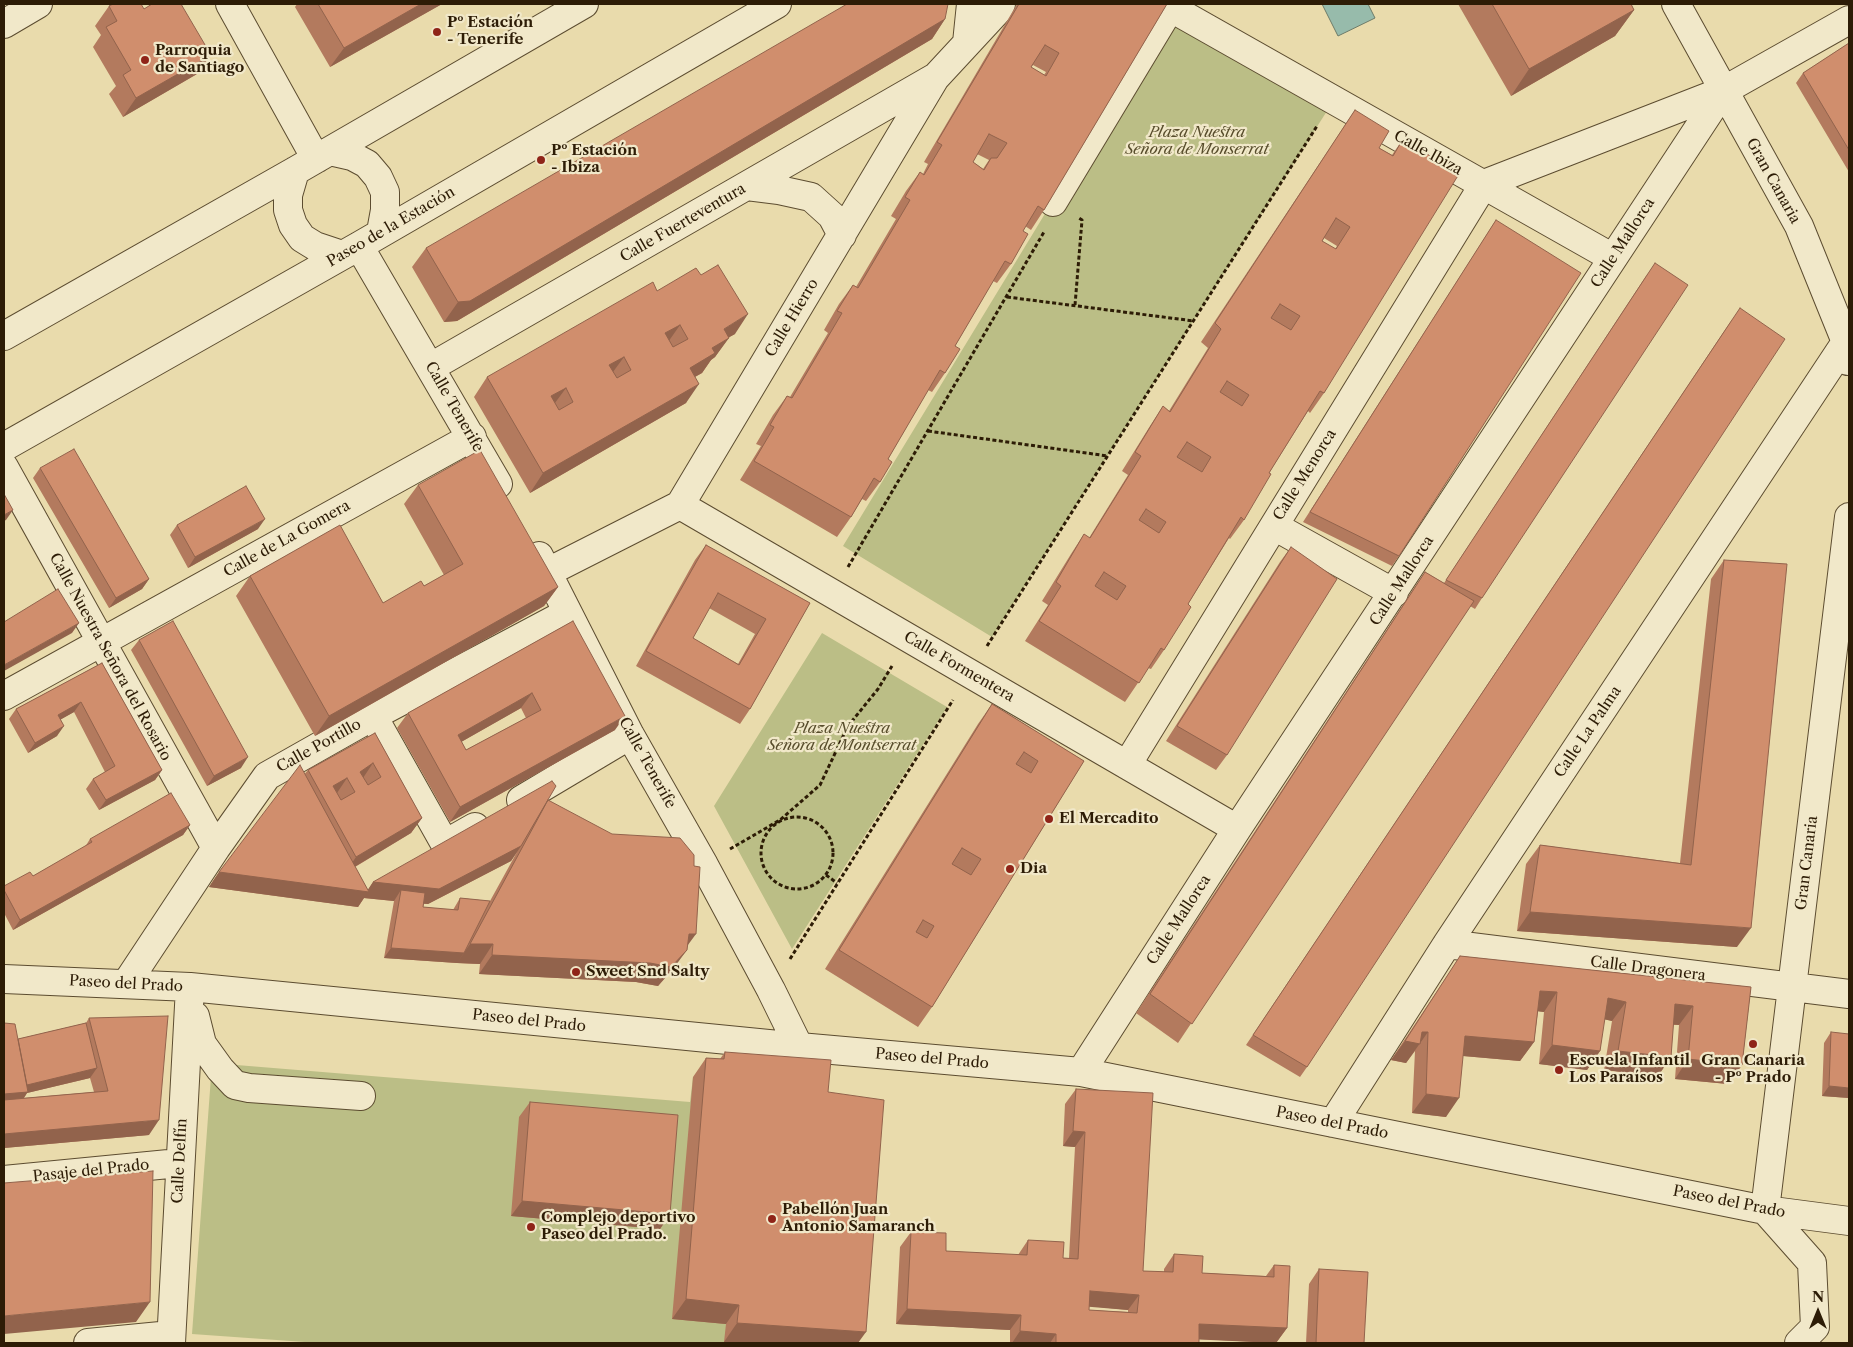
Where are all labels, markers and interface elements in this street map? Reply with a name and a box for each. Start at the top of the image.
place label: Pº Estación - Tenerife [447,14,533,49]
marker: Pº Estación - Tenerife [431,26,443,38]
place label: Parroquia de Santiago [155,42,244,77]
marker: Parroquia de Santiago [139,54,151,66]
park label: Plaza Nuestra Señora de Monserrat [1125,124,1269,159]
street label: Calle Ibiza [1391,127,1465,179]
street label: Gran Canaria [1742,135,1804,227]
place label: Pº Estación - Ibiza [551,142,637,177]
marker: Pº Estación - Ibiza [535,154,547,166]
street label: Calle Fuerteventura [617,180,749,266]
street label: Paseo de la Estación [324,183,458,271]
street label: Calle Mallorca [1587,195,1659,291]
street label: Calle Hierro [762,276,822,360]
street label: Calle Tenerife [421,359,487,455]
street label: Calle Menorca [1270,426,1340,524]
street label: Calle de La Gomera [221,497,353,581]
street label: Calle Mallorca [1366,533,1438,629]
street label: Calle Nuestra Señora del Rosario [45,550,175,764]
street label: Calle Formentera [900,628,1018,706]
street label: Calle La Palma [1551,683,1625,781]
street label: Calle Tenerife [615,714,679,812]
street label: Calle Portillo [274,715,364,777]
park label: Plaza Nuestra Señora de Montserrat [768,720,916,755]
place label: El Mercadito [1059,810,1158,828]
marker: El Mercadito [1043,813,1055,825]
street label: Gran Canaria [1792,815,1822,911]
place label: Dia [1020,860,1047,878]
marker: Dia [1004,863,1016,875]
street label: Calle Mallorca [1143,872,1215,968]
street label: Calle Dragonera [1589,953,1707,985]
place label: Sweet Snd Salty [586,963,709,981]
marker: Sweet Snd Salty [570,966,582,978]
street label: Paseo del Prado [69,972,183,996]
street label: Paseo del Prado [471,1006,587,1036]
marker: Gran Canaria - Pº Prado [1747,1038,1759,1050]
street label: Paseo del Prado [874,1045,990,1073]
place label: Escuela Infantil Los Paraísos [1569,1052,1690,1087]
place label: Gran Canaria - Pº Prado [1701,1052,1805,1087]
marker: Escuela Infantil Los Paraísos [1553,1064,1565,1076]
street label: Paseo del Prado [1274,1103,1390,1143]
street label: Calle Delfín [169,1118,191,1204]
street label: Pasaje del Prado [32,1156,150,1186]
street label: Paseo del Prado [1671,1182,1787,1222]
place label: Pabellón Juan Antonio Samaranch [782,1201,935,1236]
place label: Complejo deportivo Paseo del Prado. [541,1209,696,1244]
marker: Pabellón Juan Antonio Samaranch [766,1213,778,1225]
marker: Complejo deportivo Paseo del Prado. [525,1221,537,1233]
north arrow [1793,1287,1843,1337]
text: N [1812,1288,1824,1306]

